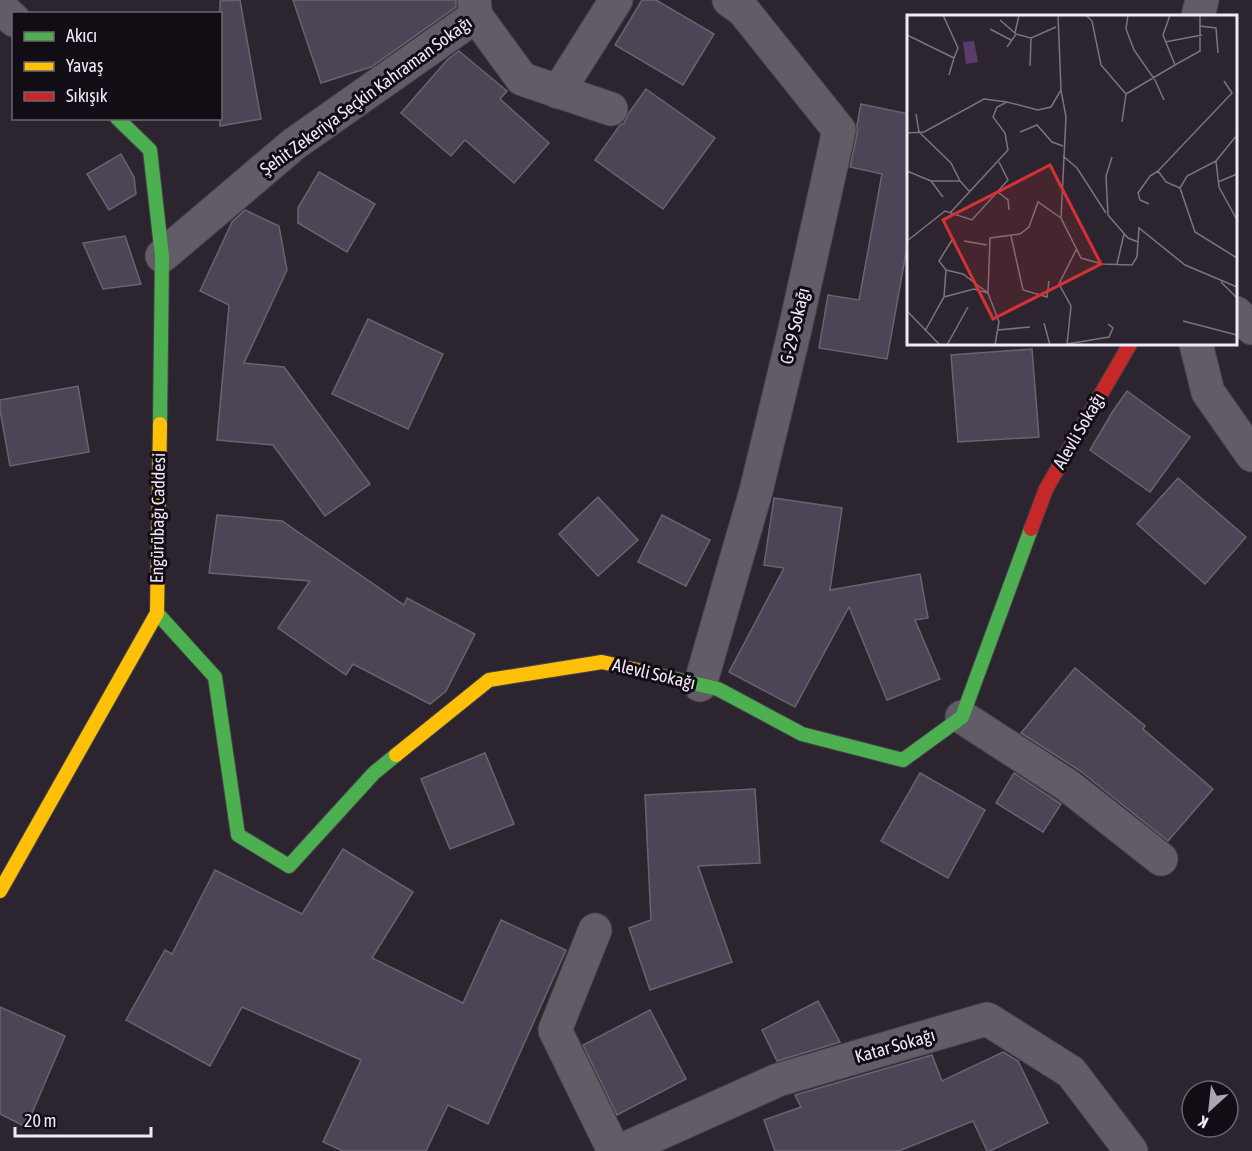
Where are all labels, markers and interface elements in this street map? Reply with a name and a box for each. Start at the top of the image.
legend [12,12,222,120]
street label: Şehit Zekeriya Seçkin Kahraman Sokağı [256,12,476,179]
inset map [907,15,1237,345]
text: Akıcı [66,25,97,46]
text: Yavaş [66,55,103,76]
text: Sıkışık [66,85,108,106]
street label: G-29 Sokağı [776,286,813,366]
street label: Alevli Sokağı [1048,389,1109,473]
street label: Engürübağı Caddesi [146,453,169,583]
street label: Alevli Sokağı [611,654,698,693]
street label: Katar Sokağı [852,1024,937,1067]
north arrow [1180,1079,1240,1139]
scale bar [15,1100,152,1138]
text: 20 m [24,1110,56,1131]
text: K [1195,1112,1211,1132]

